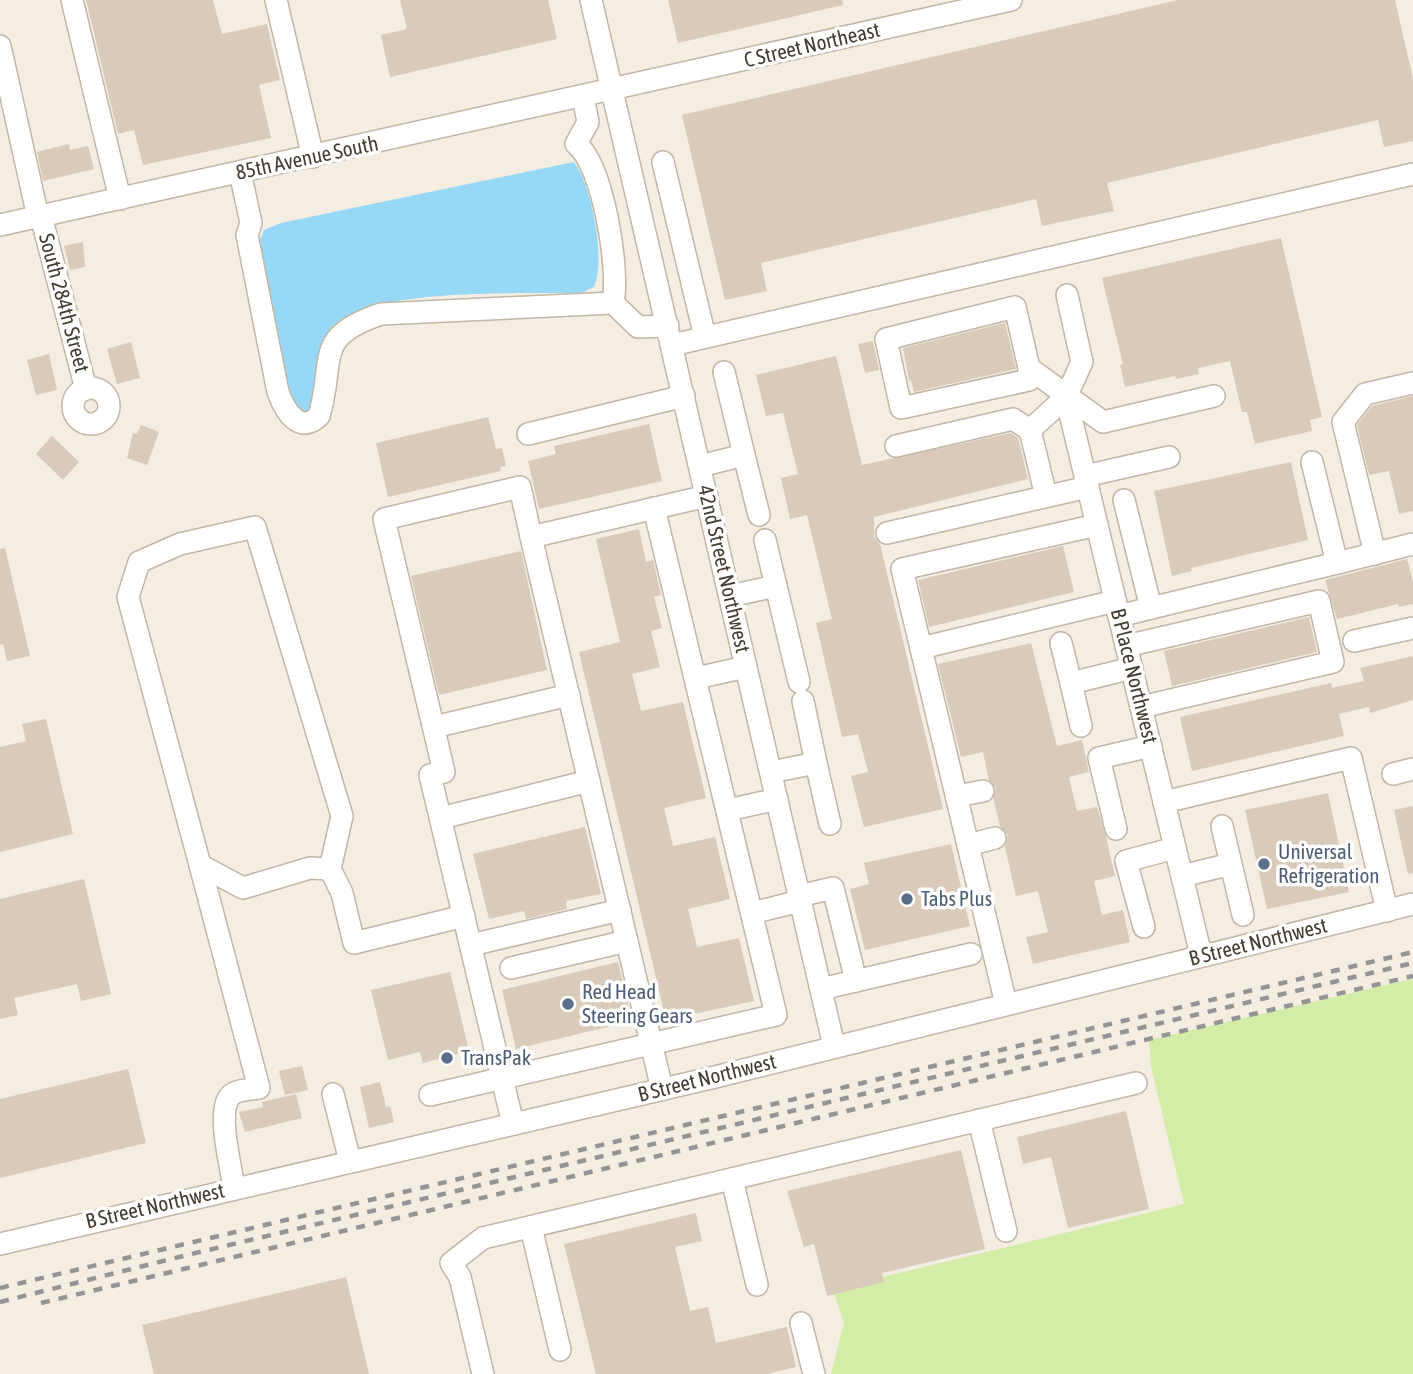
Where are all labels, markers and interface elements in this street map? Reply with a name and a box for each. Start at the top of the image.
street label: C Street Northeast [742,17,882,71]
street label: 85th Avenue South [233,130,380,184]
street label: South 284th Street [35,231,95,375]
street label: 42nd Street Northwest [694,483,756,655]
street label: B Place Northwest [1107,606,1163,746]
place label: Universal Refrigeration [1278,839,1379,887]
marker: Universal Refrigeration [1256,856,1272,872]
place label: Tabs Plus [921,886,992,910]
marker: Tabs Plus [899,891,915,907]
street label: B Street Northwest [1186,912,1329,970]
place label: Red Head Steering Gears [582,979,693,1027]
marker: Red Head Steering Gears [560,996,576,1012]
place label: TransPak [461,1045,531,1069]
street label: B Street Northwest [635,1048,778,1106]
marker: TransPak [439,1050,455,1066]
street label: B Street Northwest [83,1177,226,1233]

